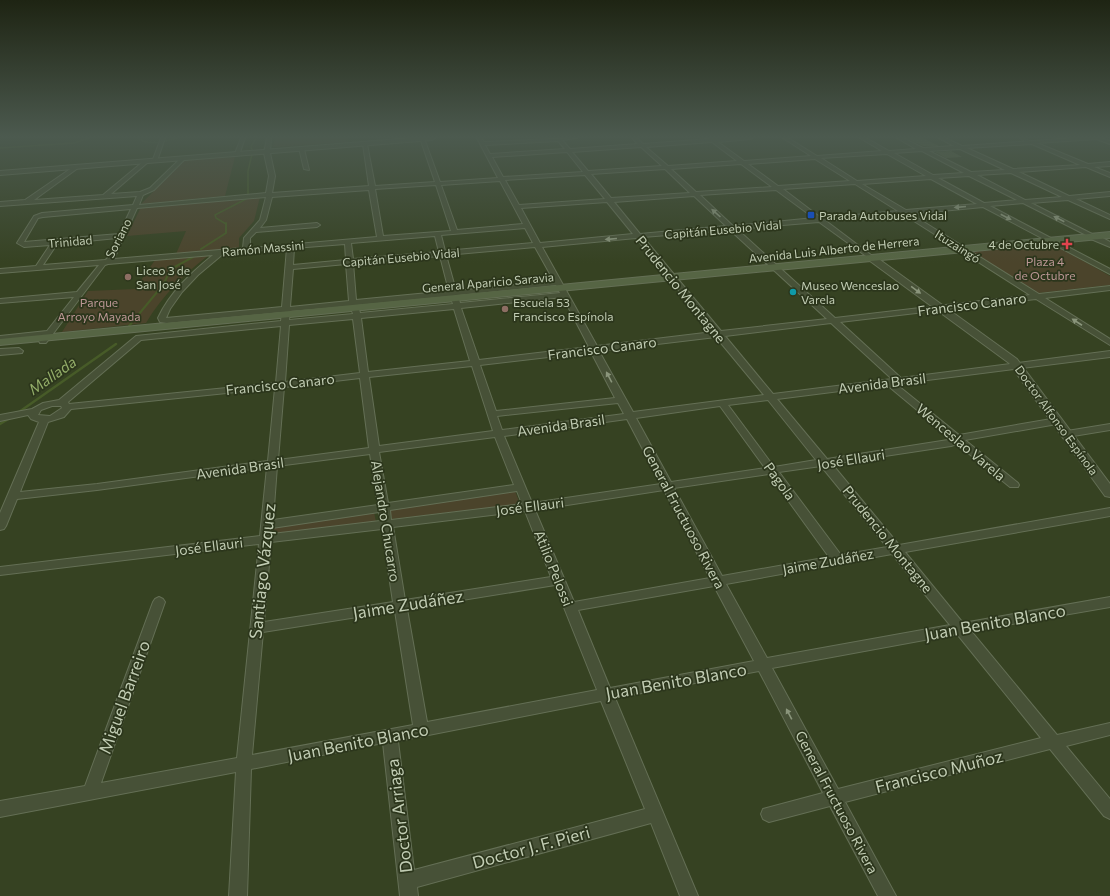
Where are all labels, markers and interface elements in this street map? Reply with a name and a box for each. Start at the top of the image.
one-way arrow [954,204,966,211]
one-way arrow [711,208,722,217]
place label: Parada Autobuses Vidal [819,208,947,222]
marker: Parada Autobuses Vidal [806,210,816,220]
one-way arrow [1001,214,1012,221]
street label: Soriano [102,216,134,260]
one-way arrow [1054,216,1065,222]
street label: Capitán Eusebio Vidal [664,217,782,241]
street label: Ituzaingó [933,227,983,265]
street label: Trinidad [47,232,93,250]
street label: Prudencio Montagne [633,232,729,346]
street label: Avenida Luis Alberto de Herrera [748,233,920,265]
one-way arrow [605,235,617,242]
street label: Ramón Massini [221,237,305,259]
place label: 4 de Octubre [989,237,1059,251]
marker: 4 de Octubre [1062,239,1072,249]
street label: Capitán Eusebio Vidal [342,245,460,269]
park label: Plaza 4 de Octubre [1015,254,1075,282]
place label: Liceo 3 de San José [136,263,190,292]
street label: General Aparicio Saravia [421,269,555,295]
marker: Liceo 3 de San José [123,272,133,282]
place label: Museo Wenceslao Varela [801,278,899,306]
one-way arrow [910,286,921,295]
marker: Museo Wenceslao Varela [788,287,798,297]
street label: Francisco Canaro [917,289,1027,319]
park label: Parque Arroyo Mayada [57,295,141,323]
place label: Escuela 53 Francisco Espínola [513,295,614,323]
marker: Escuela 53 Francisco Espínola [500,304,510,314]
one-way arrow [1072,318,1082,326]
street label: Francisco Canaro [547,333,657,363]
water label: Mallada [25,352,79,398]
street label: Doctor Alfonso Espínola [1013,363,1101,477]
street label: Avenida Brasil [837,369,927,397]
street label: Francisco Canaro [225,370,335,398]
one-way arrow [605,371,612,383]
street label: Wenceslao Varela [913,400,1009,484]
street label: Avenida Brasil [516,410,606,440]
street label: General Fructuoso Rivera [639,443,729,591]
street label: José Ellauri [816,445,886,473]
street label: Avenida Brasil [195,453,285,483]
street label: Alejandro Chucarro [368,459,404,583]
street label: Pagola [761,459,799,503]
street label: Prudencio Montagne [840,482,936,596]
street label: José Ellauri [495,493,565,519]
street label: Santiago Vázquez [244,502,280,640]
street label: Atilio Pelossi [531,527,577,609]
street label: José Ellauri [174,533,244,559]
street label: Jaime Zudáñez [781,545,875,577]
street label: Jaime Zudáñez [351,585,465,623]
street label: Juan Benito Blanco [923,599,1067,645]
street label: Miguel Barreiro [94,637,154,757]
street label: Juan Benito Blanco [604,658,748,704]
one-way arrow [786,708,793,719]
street label: Juan Benito Blanco [286,718,430,766]
street label: General Fructuoso Rivera [792,728,882,876]
street label: Francisco Muñoz [873,745,1005,797]
street label: Doctor Arriaga [382,758,416,874]
street label: Doctor J. F. Pieri [470,821,592,873]

